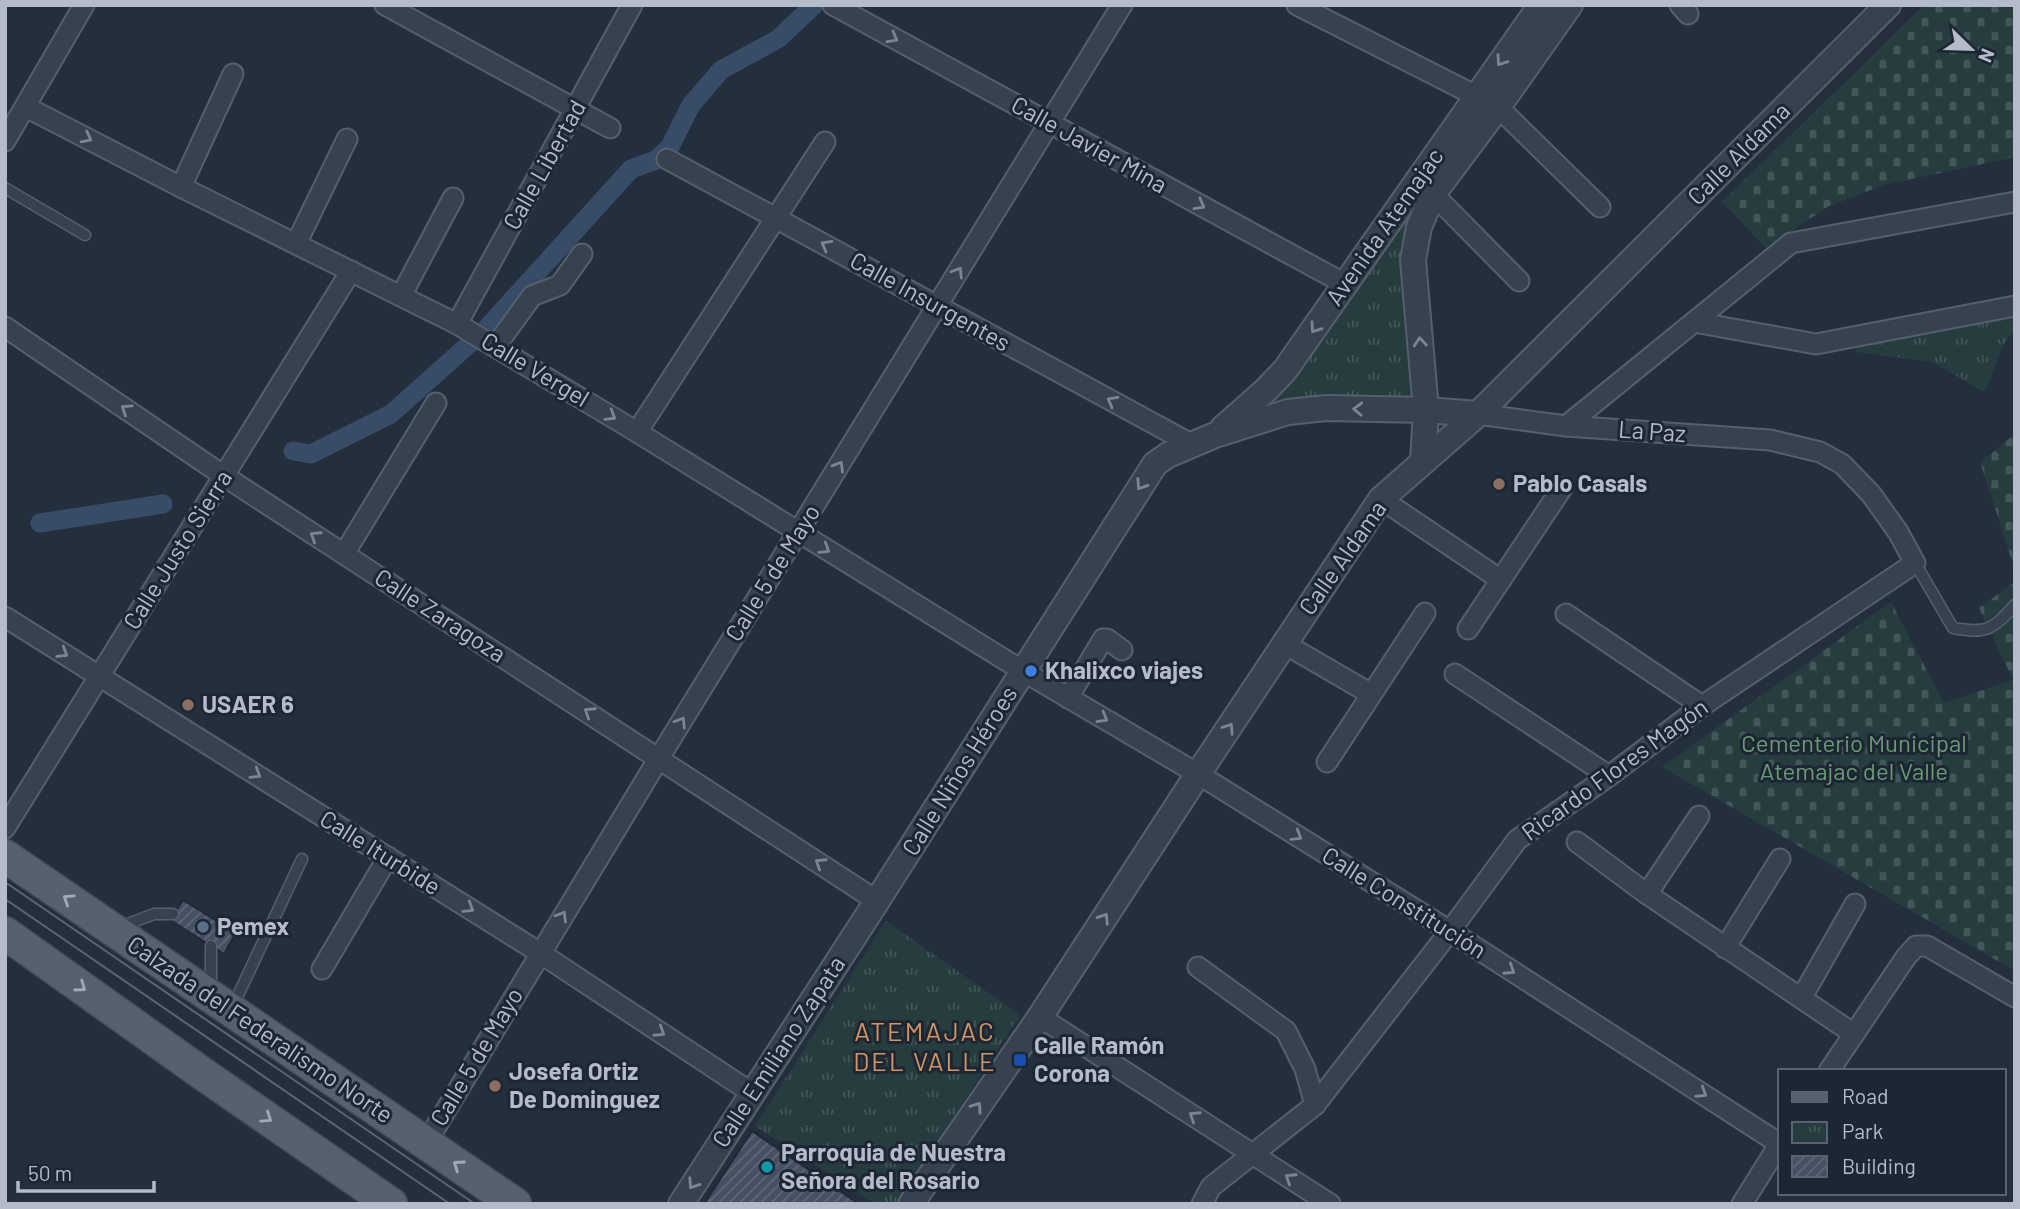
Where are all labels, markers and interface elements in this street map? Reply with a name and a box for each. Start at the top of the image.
north arrow [1936,14,2006,84]
one-way arrow [886,30,898,43]
text: N [1974,46,2000,66]
one-way arrow [1497,53,1509,66]
street label: Calle Javier Mina [1007,89,1173,198]
street label: Calle Libertad [496,94,591,234]
street label: Calle Aldama [1681,96,1795,210]
one-way arrow [79,130,92,144]
street label: Avenida Atemajac [1319,142,1449,310]
one-way arrow [1193,197,1206,210]
one-way arrow [820,240,833,253]
street label: Calle Insurgentes [846,245,1016,357]
one-way arrow [949,266,962,279]
one-way arrow [1311,320,1323,333]
street label: Calle Vergel [477,325,595,412]
one-way arrow [1412,336,1427,348]
one-way arrow [1106,396,1119,409]
one-way arrow [1352,402,1363,417]
one-way arrow [121,405,134,417]
one-way arrow [604,408,617,421]
street label: La Paz [1617,414,1687,447]
one-way arrow [830,460,843,473]
street label: Calle Justo Sierra [116,464,237,634]
place label: Pablo Casals [1513,468,1647,497]
marker: Pablo Casals [1491,476,1507,492]
one-way arrow [1136,477,1149,490]
street label: Calle Aldama [1292,494,1392,620]
street label: Calle 5 de Mayo [718,498,825,646]
one-way arrow [310,531,323,544]
one-way arrow [818,541,831,554]
street label: Calle Zaragoza [370,562,512,668]
one-way arrow [55,645,68,658]
place label: Khalixco viajes [1045,655,1203,684]
marker: Khalixco viajes [1023,663,1039,679]
street label: Calle Niños Héroes [895,680,1023,860]
place label: USAER 6 [202,689,294,718]
street label: Ricardo Flores Magón [1515,692,1713,846]
marker: USAER 6 [180,697,196,713]
one-way arrow [583,708,596,721]
one-way arrow [1095,710,1108,723]
one-way arrow [672,717,685,730]
one-way arrow [1220,723,1233,736]
park label: Cementerio Municipal Atemajac del Valle [1741,728,1967,785]
one-way arrow [248,766,261,779]
street label: Calle Iturbide [315,803,447,900]
one-way arrow [1290,828,1303,841]
street label: Calle Constitución [1317,840,1492,964]
one-way arrow [815,859,828,872]
one-way arrow [63,895,76,907]
one-way arrow [462,900,475,913]
place label: Pemex [217,911,289,940]
one-way arrow [554,911,567,924]
one-way arrow [1096,913,1109,926]
marker: Pemex [195,919,211,935]
street label: Calzada del Federalismo Norte [123,929,399,1129]
street label: Calle Emiliano Zapata [705,950,850,1152]
one-way arrow [1503,962,1516,975]
one-way arrow [73,979,86,991]
street label: Calle 5 de Mayo [423,982,528,1131]
district label: ATEMAJAC DEL VALLE [853,1015,997,1076]
one-way arrow [652,1024,665,1036]
place label: Calle Ramón Corona [1034,1030,1165,1087]
marker: Calle Ramón Corona [1012,1052,1028,1068]
place label: Josefa Ortiz De Dominguez [509,1056,660,1113]
legend [1778,1069,2006,1195]
marker: Josefa Ortiz De Dominguez [487,1078,503,1094]
text: Road [1842,1083,1888,1108]
one-way arrow [1694,1085,1707,1098]
one-way arrow [969,1102,981,1115]
one-way arrow [259,1110,272,1122]
one-way arrow [1188,1111,1201,1124]
text: Park [1842,1118,1883,1143]
place label: Parroquia de Nuestra Señora del Rosario [781,1137,1006,1194]
scale bar [18,1150,154,1194]
text: Building [1842,1153,1916,1178]
marker: Parroquia de Nuestra Señora del Rosario [759,1159,775,1175]
text: 50 m [28,1160,72,1185]
one-way arrow [453,1161,466,1173]
one-way arrow [1285,1174,1298,1187]
one-way arrow [689,1177,702,1190]

